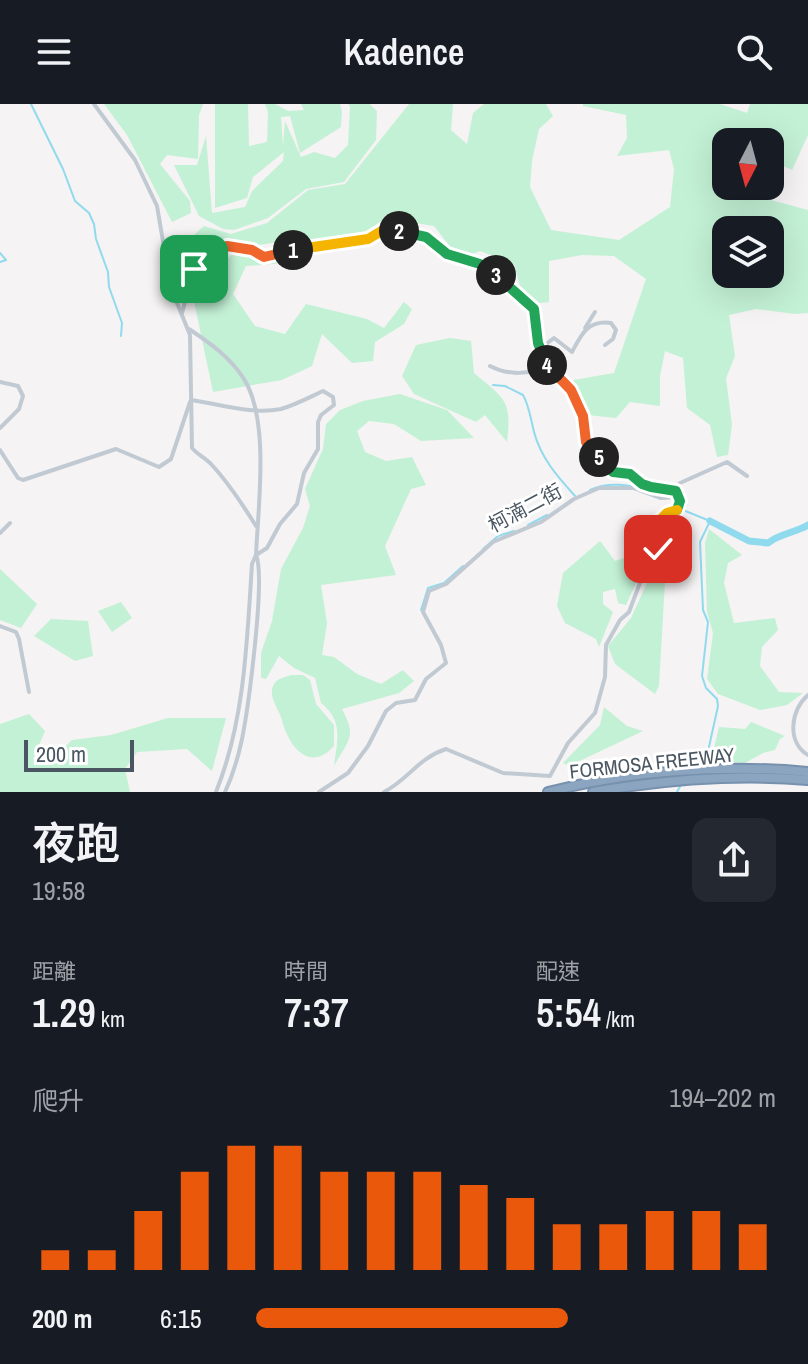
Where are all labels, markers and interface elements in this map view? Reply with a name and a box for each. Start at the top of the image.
text: Kadence [344,28,464,76]
icon: menu [32,30,76,74]
icon: search [732,30,776,74]
north arrow [712,128,784,200]
map controls [712,128,784,288]
pin: 2 [379,211,419,251]
text: 2 [394,216,404,246]
button: layers [712,216,784,288]
pin: 1 [273,230,313,270]
pin [160,235,228,303]
text: 1 [288,235,298,265]
icon: arrive [172,247,216,291]
pin: 3 [476,255,516,295]
text: 3 [491,260,501,290]
pin: 4 [527,345,567,385]
text: 4 [542,350,552,380]
pin: 5 [579,437,619,477]
text: 5 [594,442,604,472]
street label: 柯湳二街 [483,477,566,538]
pin [624,515,692,583]
icon: check [636,527,680,571]
scale bar [24,736,134,772]
text: 200 m [36,739,86,769]
street label: FORMOSA FREEWAY [568,740,736,785]
text: 夜跑 [32,813,120,873]
button: share [692,818,776,902]
text: 19:58 [32,873,85,908]
text: 距離 [32,956,76,986]
text: 時間 [284,956,328,986]
text: 配速 [536,956,580,986]
text: 1.29 [32,986,96,1039]
text: 7:37 [284,986,349,1039]
text: 5:54 [536,986,601,1039]
text: km [96,1004,125,1034]
text: /km [601,1004,635,1034]
text: 194–202 m [669,1080,776,1115]
text: 爬升 [32,1083,84,1118]
text: 200 m [32,1301,92,1336]
text: 6:15 [160,1301,202,1336]

